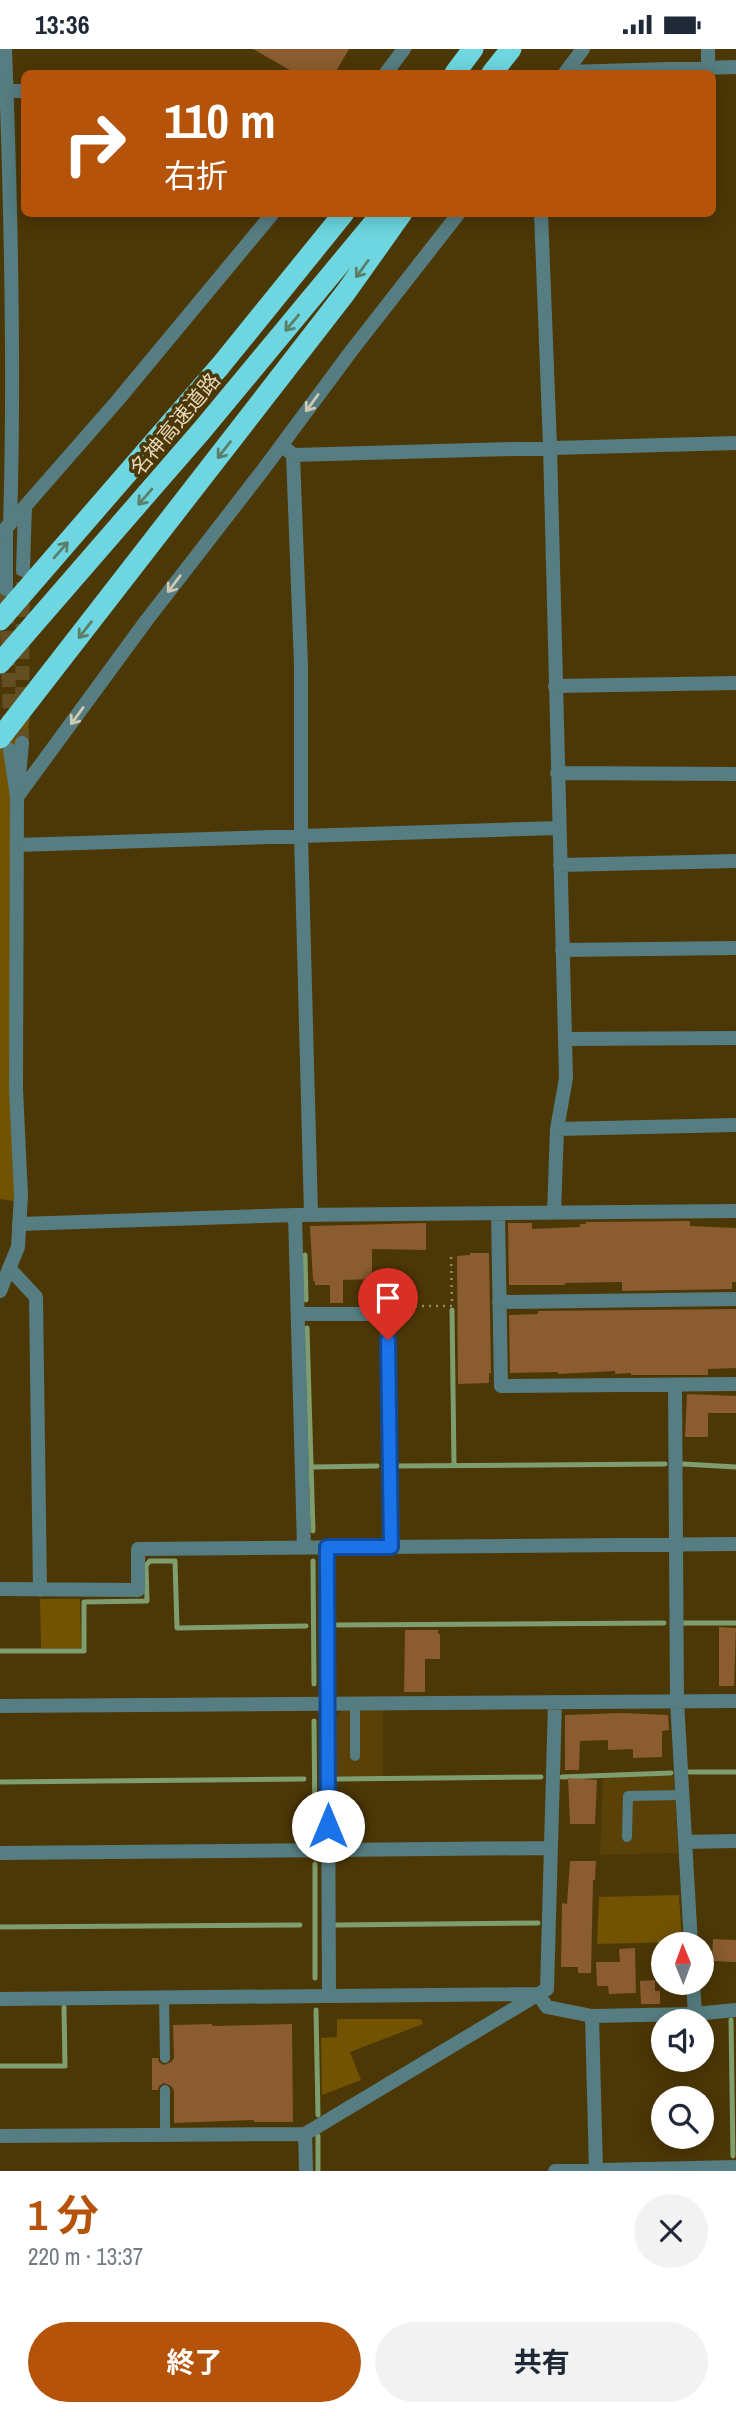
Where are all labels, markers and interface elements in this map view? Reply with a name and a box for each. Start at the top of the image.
text: 13:36 [35,7,90,42]
text: 110 m [164,87,276,153]
icon: right [49,98,140,189]
text: 右折 [164,154,228,197]
one-way arrow [355,259,369,278]
one-way arrow [284,314,300,332]
street label: 名神高速道路 [123,366,227,482]
one-way arrow [305,393,320,412]
one-way arrow [217,440,232,459]
one-way arrow [137,487,153,505]
one-way arrow [53,541,69,559]
one-way arrow [167,574,182,593]
one-way arrow [78,620,93,639]
one-way arrow [69,706,84,724]
pin [358,1268,418,1340]
icon: arrive [369,1279,407,1317]
position arrow [291,1789,365,1863]
north arrow [651,1932,714,1995]
map controls [651,1932,714,2149]
button: sound [651,2009,714,2072]
button: search [651,2086,714,2149]
text: 1 分 [28,2187,99,2243]
button: close [634,2194,708,2268]
text: 220 m · 13:37 [28,2241,143,2272]
button: 終了 [28,2322,361,2402]
button: 共有 [375,2322,708,2402]

